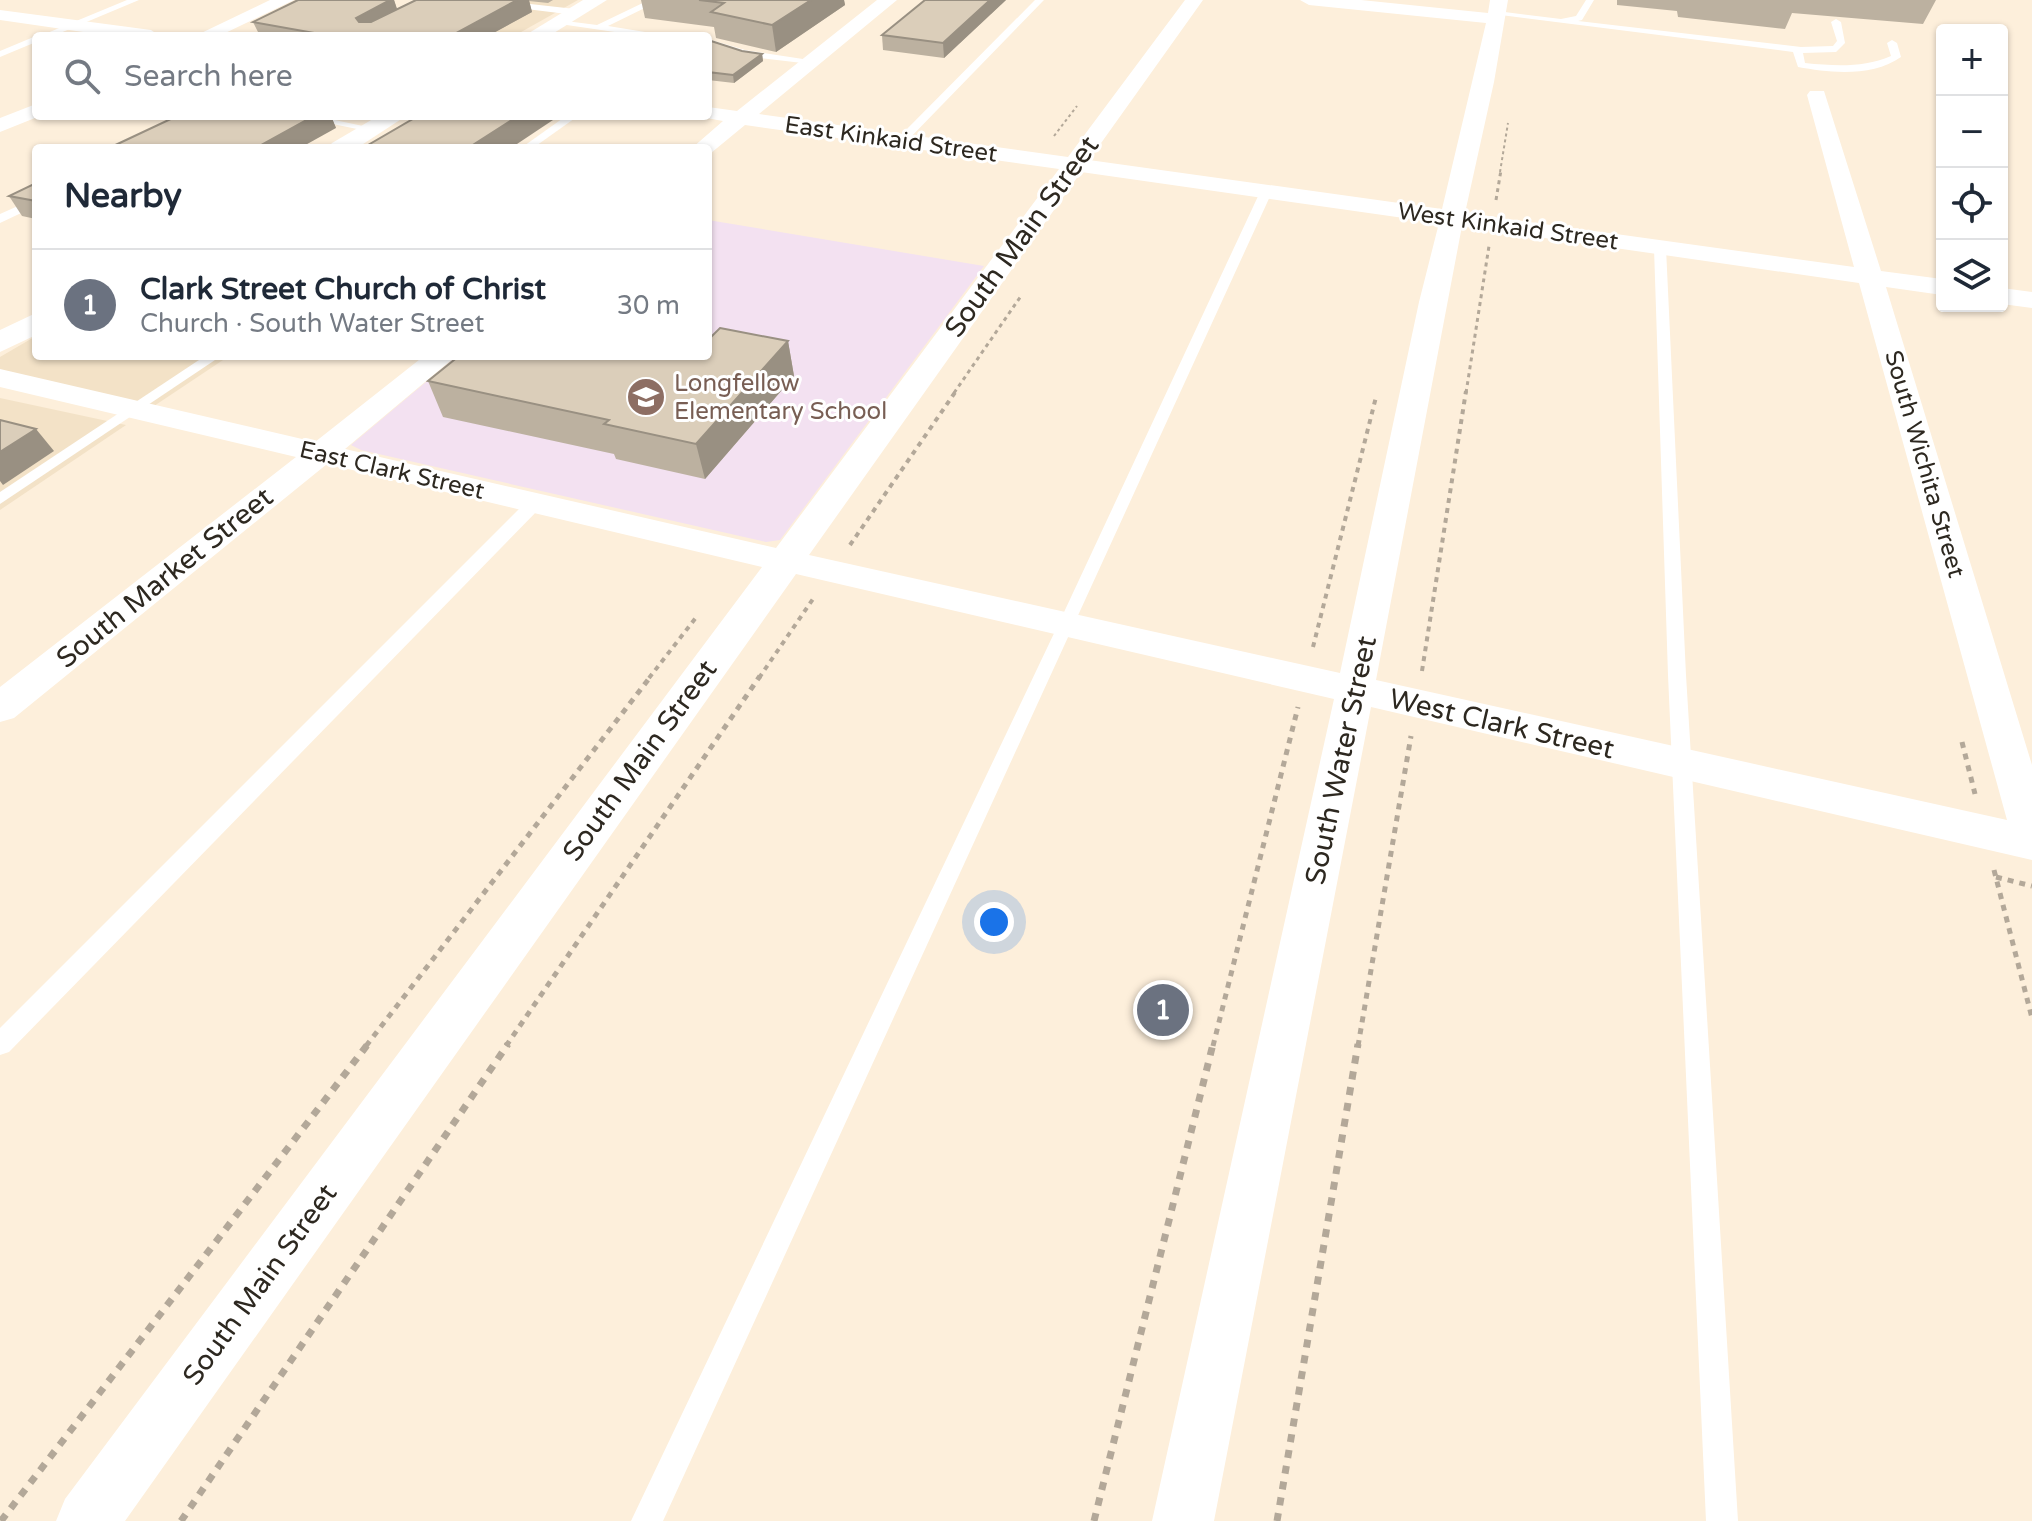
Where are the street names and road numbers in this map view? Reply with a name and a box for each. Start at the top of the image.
street label: East Kinkaid Street [783,110,999,169]
street label: South Main Street [937,129,1106,344]
street label: West Kinkaid Street [1396,197,1620,256]
street label: South Wichita Street [1878,347,1971,581]
street label: East Clark Street [297,435,487,506]
street label: South Market Street [50,480,280,676]
street label: South Water Street [1298,632,1384,888]
street label: South Main Street [555,653,724,868]
street label: West Clark Street [1386,682,1618,766]
street label: South Main Street [175,1177,344,1392]

